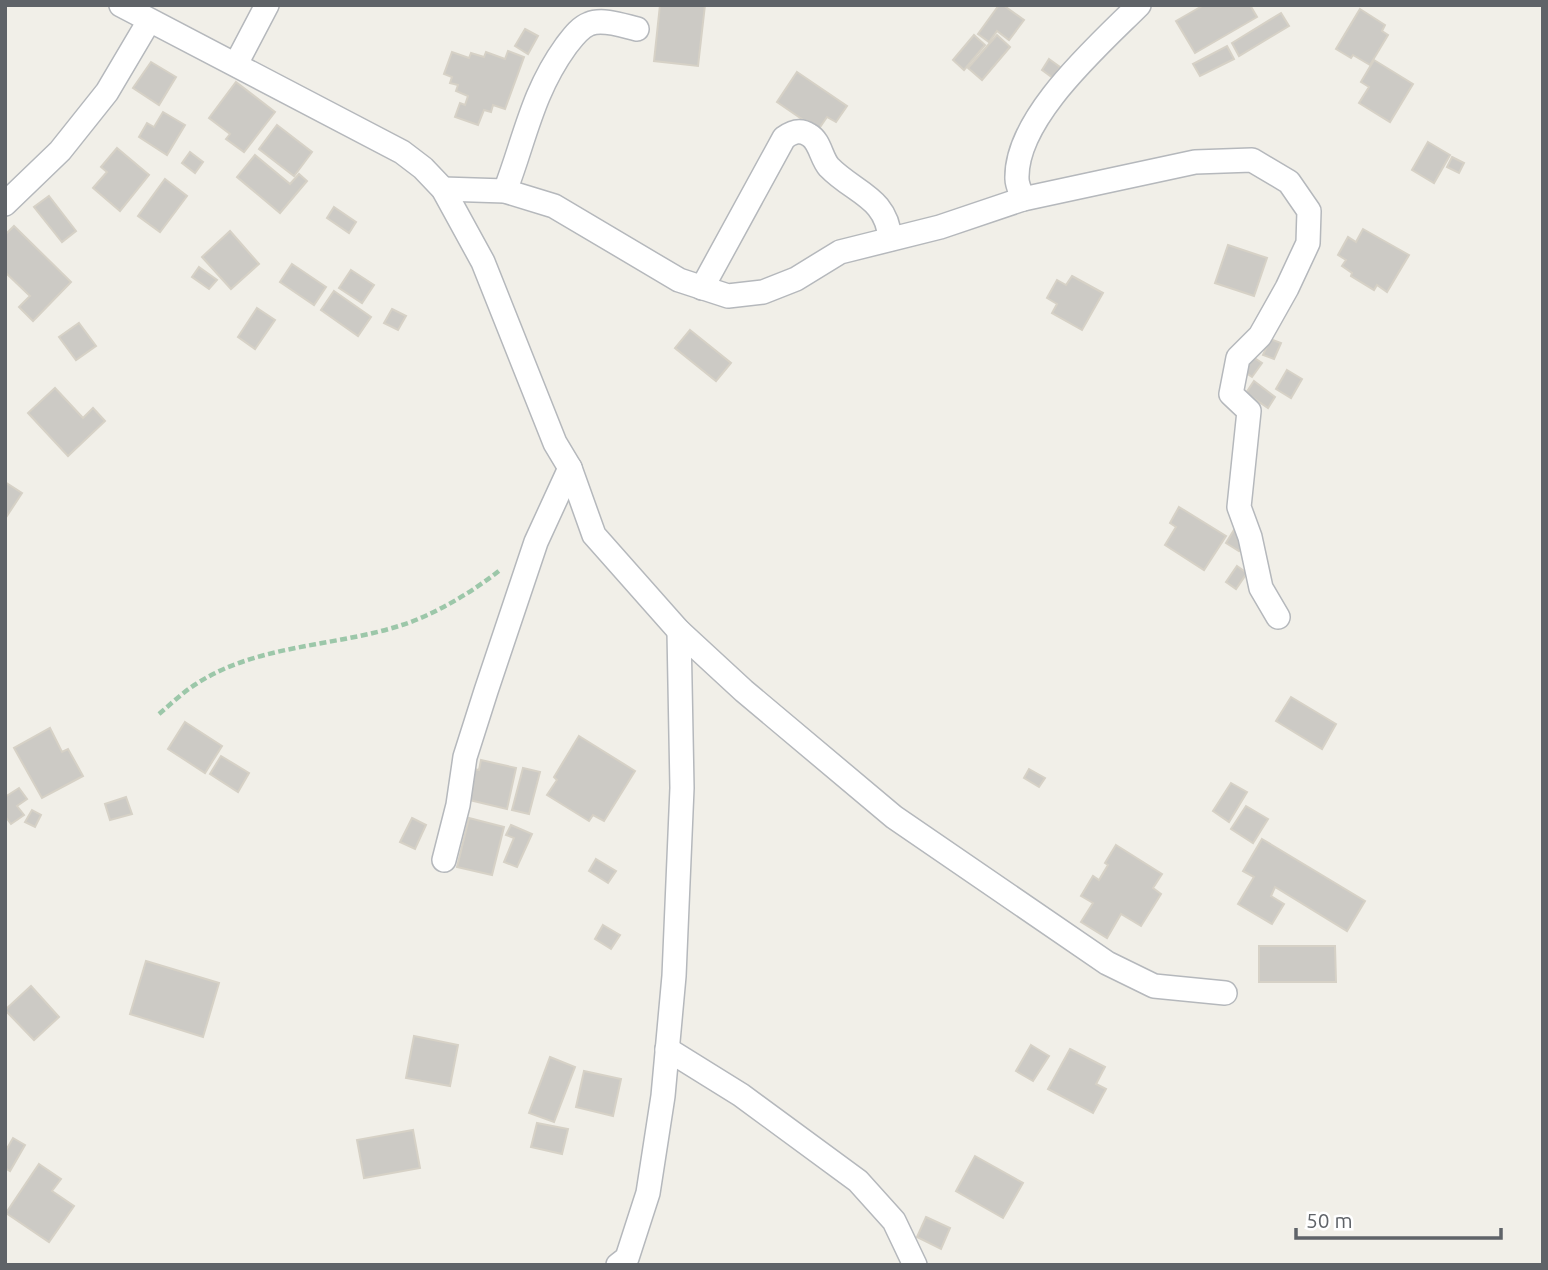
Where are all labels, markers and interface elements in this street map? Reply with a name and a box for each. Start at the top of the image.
scale bar [1296,1196,1501,1240]
text: 50 m [1306,1208,1353,1232]

